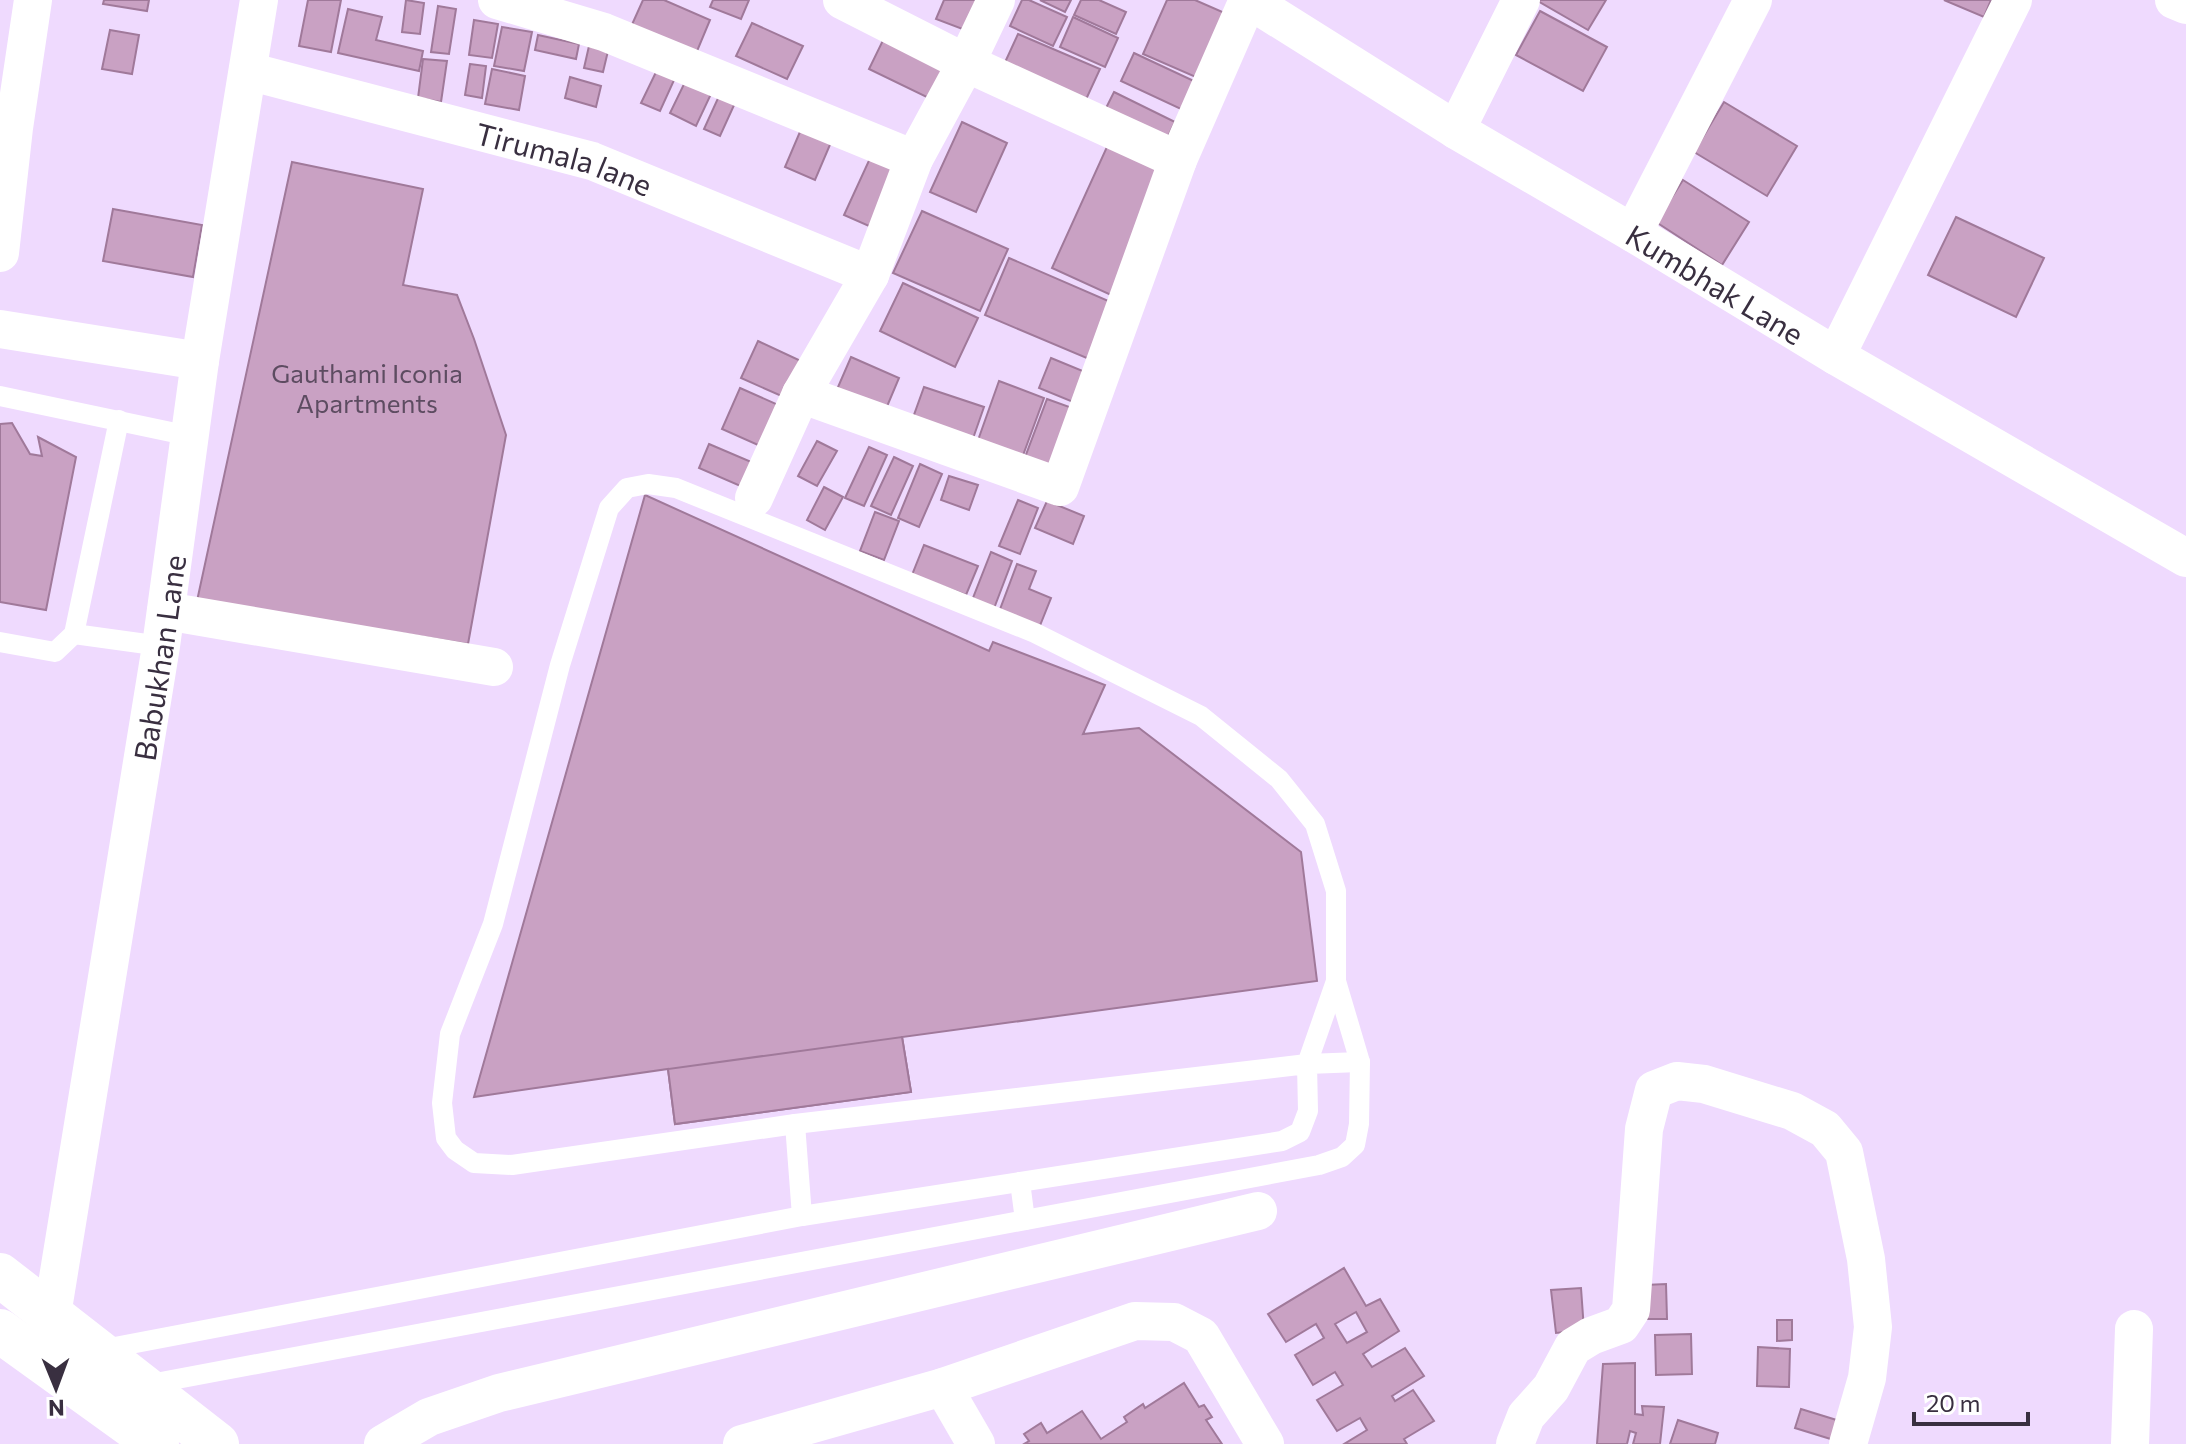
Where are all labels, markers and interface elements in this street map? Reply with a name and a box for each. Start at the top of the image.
street label: Tirumala lane [472,113,658,202]
street label: Kumbhak Lane [1620,215,1811,351]
house number: Gauthami Iconia Apartments [271,357,463,418]
street label: Babukhan Lane [124,552,192,763]
north arrow [16,1348,96,1428]
scale bar [1914,1376,2028,1426]
text: 20 m [1926,1388,1980,1417]
text: N [48,1395,65,1422]

